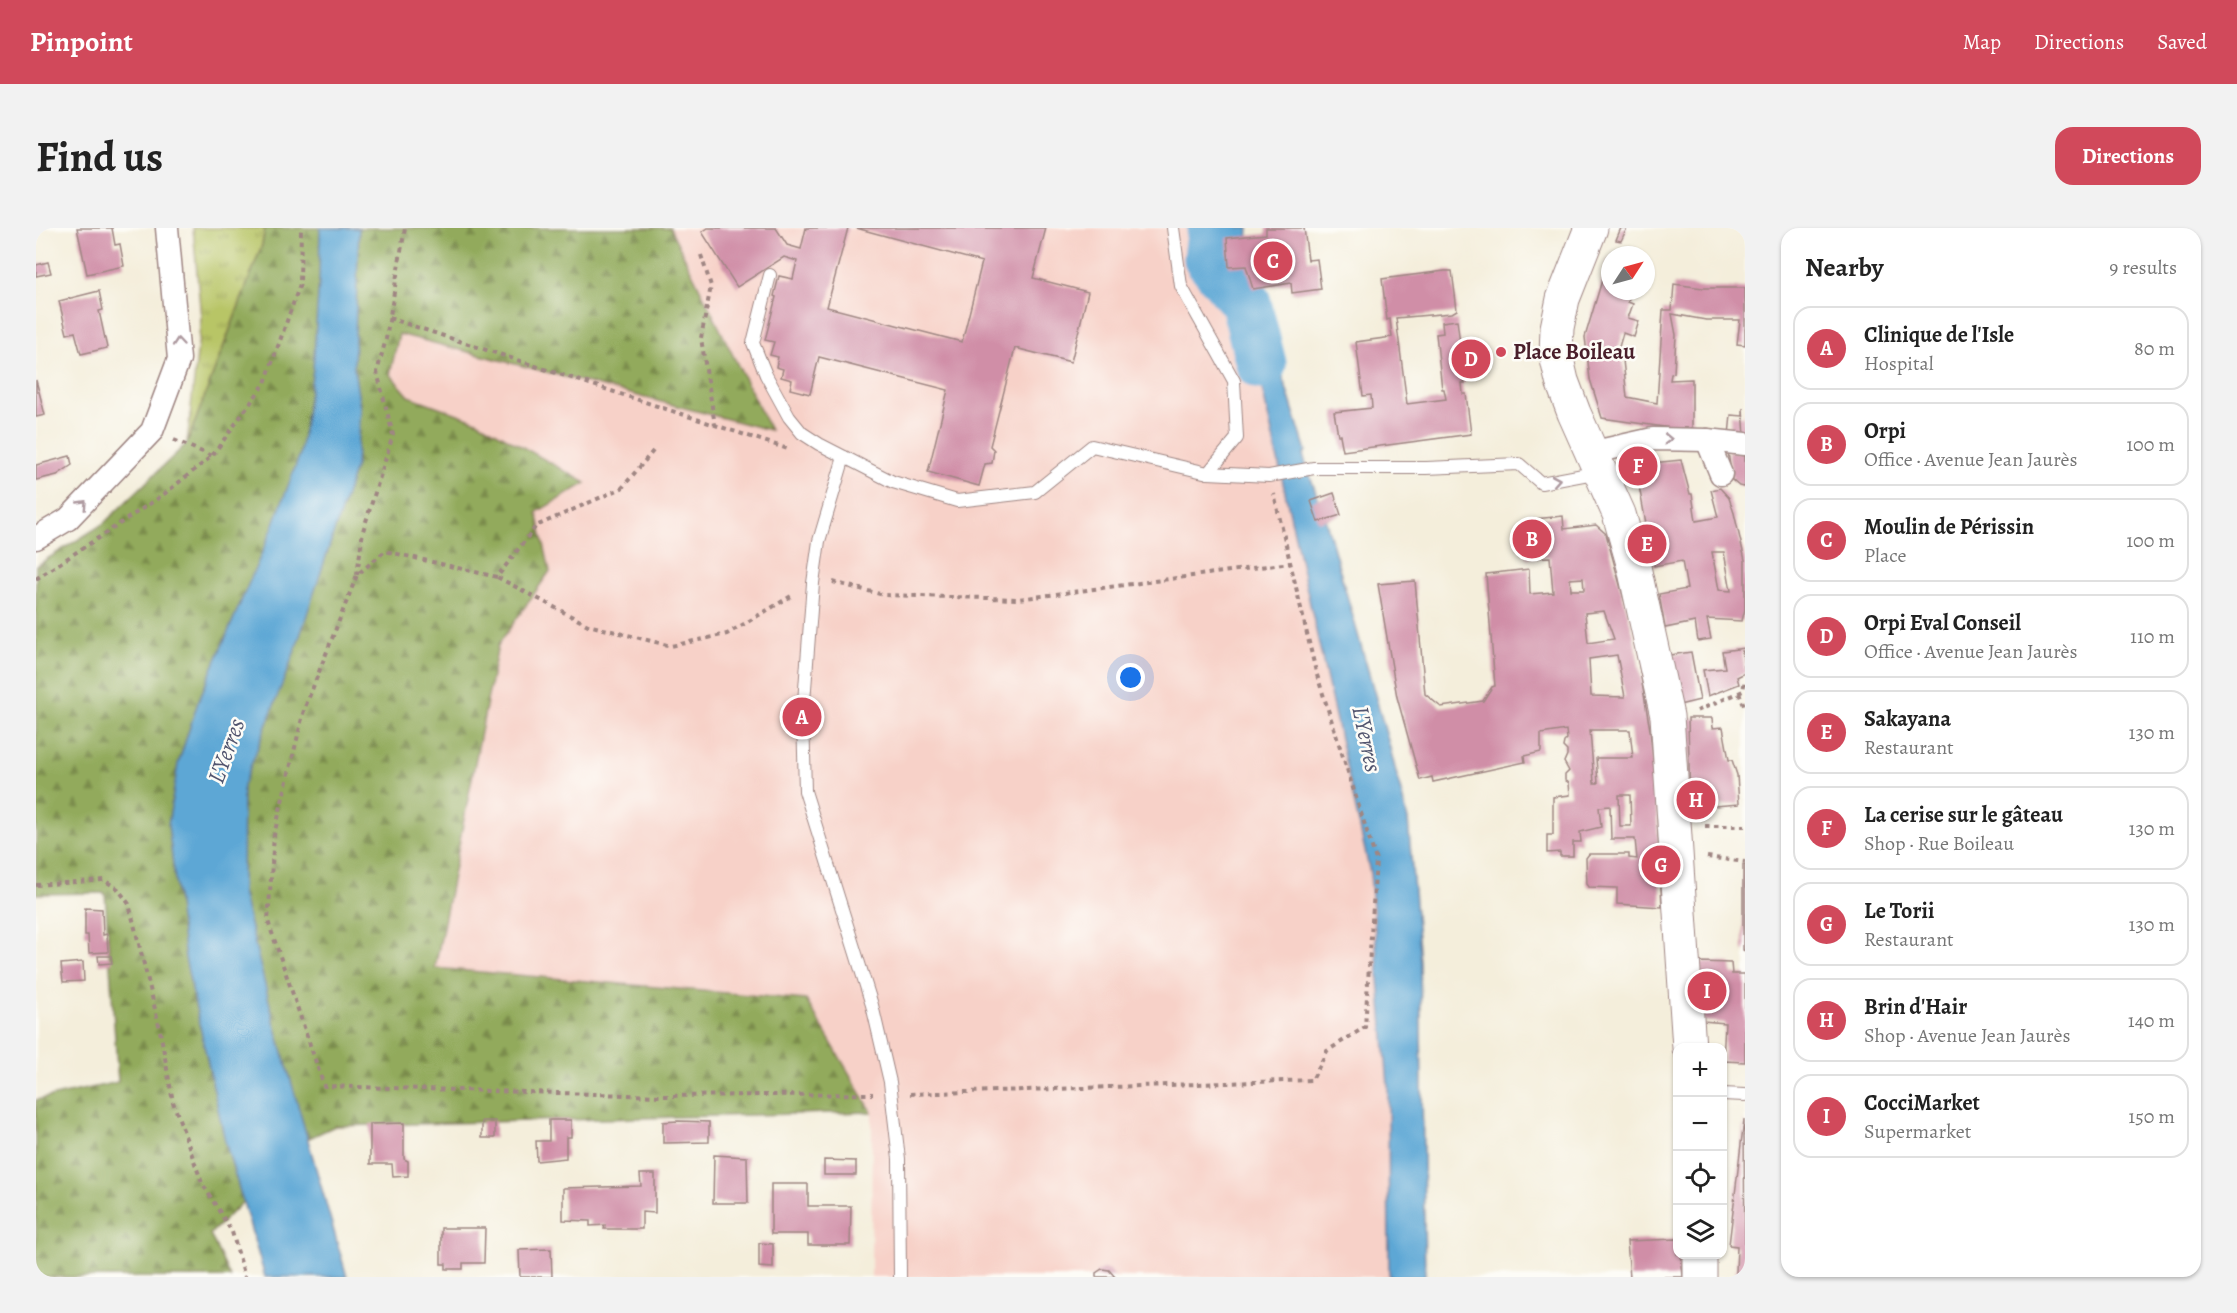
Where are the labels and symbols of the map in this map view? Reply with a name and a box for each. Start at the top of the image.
pin: C [1254,238,1292,284]
north arrow [1601,246,1655,300]
pin: D [1452,336,1490,382]
one-way arrow [172,337,185,346]
place label: Place Boileau [1513,337,1636,367]
marker: Place Boileau [1494,345,1508,359]
one-way arrow [1664,433,1673,445]
pin: F [1618,444,1658,488]
one-way arrow [1551,474,1561,487]
one-way arrow [76,500,87,510]
pin: B [1512,516,1552,562]
pin: E [1628,522,1666,566]
your location [1116,663,1145,692]
pin: A [782,694,822,740]
water label: L'Yerres [1344,703,1390,775]
water label: L'Yerres [200,714,252,788]
pin: H [1676,778,1716,822]
pin: G [1642,842,1680,888]
pin: I [1688,968,1726,1014]

